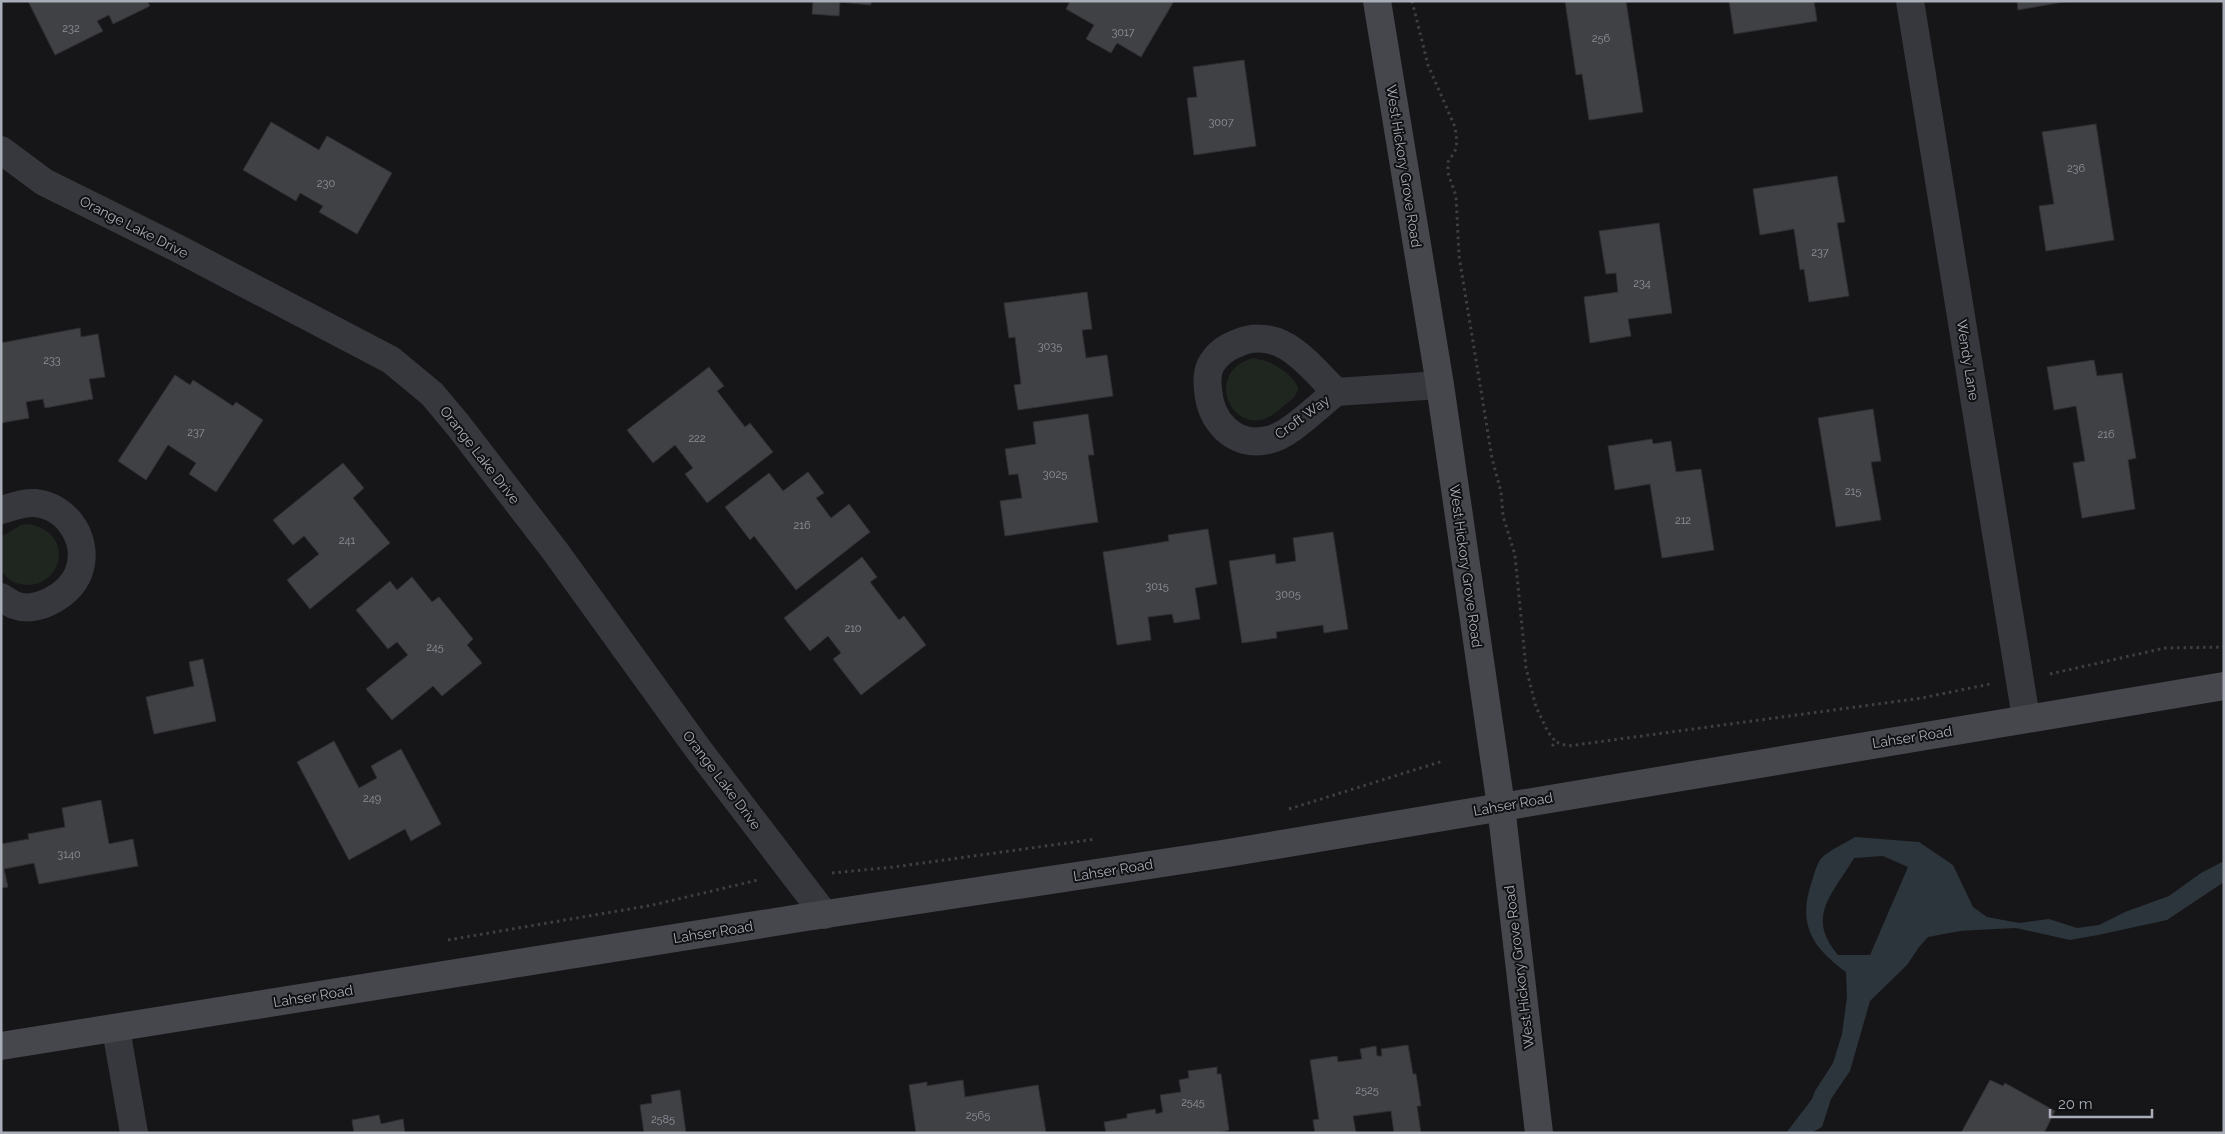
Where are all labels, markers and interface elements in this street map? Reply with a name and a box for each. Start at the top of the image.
house number: 232 [62,22,80,35]
house number: 3017 [1111,26,1135,39]
house number: 256 [1592,32,1611,45]
street label: West Hickory Grove Road [1383,84,1425,248]
house number: 3007 [1208,116,1234,129]
house number: 236 [2067,162,2085,175]
house number: 230 [317,177,335,190]
street label: Orange Lake Drive [77,193,191,261]
house number: 237 [1811,246,1829,259]
house number: 234 [1633,277,1651,290]
street label: Wendy Lane [1954,318,1982,402]
house number: 3035 [1038,340,1062,353]
house number: 233 [43,354,61,367]
street label: Croft Way [1271,392,1333,442]
street label: Orange Lake Drive [437,403,523,507]
house number: 237 [187,426,205,439]
house number: 216 [2097,428,2115,441]
house number: 222 [688,432,706,445]
house number: 3025 [1043,468,1067,481]
street label: West Hickory Grove Road [1447,483,1485,649]
house number: 215 [1845,485,1861,498]
house number: 212 [1675,514,1691,527]
house number: 216 [793,519,811,532]
house number: 241 [339,534,356,547]
house number: 3015 [1145,580,1169,593]
house number: 3005 [1275,588,1301,601]
house number: 210 [844,622,862,635]
house number: 245 [426,641,444,654]
street label: Lahser Road [1871,723,1953,751]
street label: Orange Lake Drive [680,727,764,833]
street label: Lahser Road [1472,789,1554,819]
house number: 249 [363,792,381,805]
house number: 3140 [57,848,81,861]
street label: Lahser Road [1072,856,1154,884]
street label: West Hickory Grove Road [1501,884,1537,1050]
street label: Lahser Road [672,918,754,946]
street label: Lahser Road [272,982,354,1010]
house number: 2525 [1355,1084,1379,1097]
scale bar [2050,1086,2152,1118]
text: 20 m [2058,1095,2093,1113]
house number: 2545 [1181,1096,1205,1109]
house number: 2565 [966,1109,990,1122]
house number: 2585 [651,1113,675,1126]

